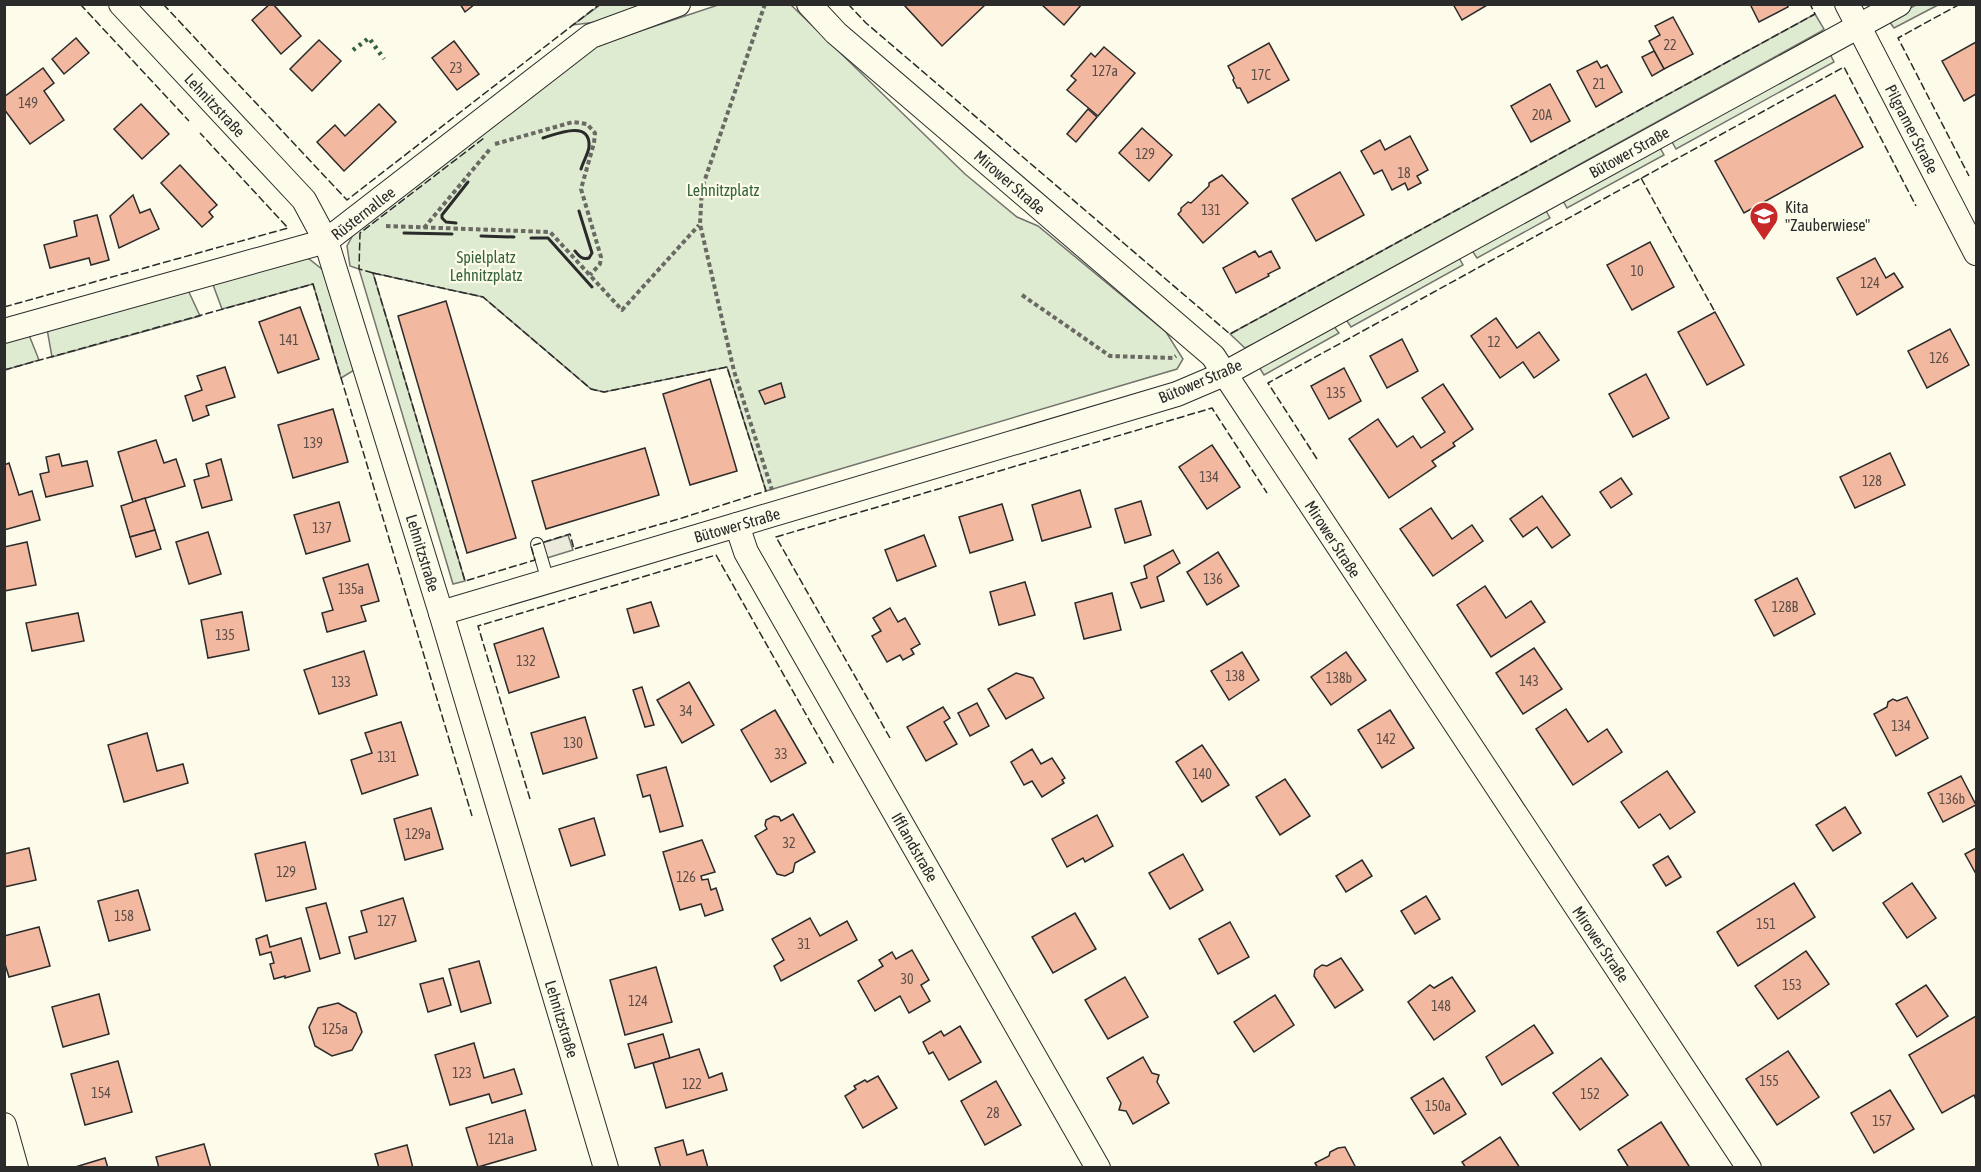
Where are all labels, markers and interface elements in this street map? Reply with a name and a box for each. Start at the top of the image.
house number: 22 [1663,37,1677,53]
house number: 23 [449,60,463,76]
house number: 127a [1092,63,1118,79]
house number: 17C [1251,67,1271,83]
street label: Lehnitzstraße [181,70,249,140]
house number: 21 [1592,76,1606,92]
street label: Pilgramer Straße [1881,81,1942,177]
house number: 149 [18,95,38,111]
house number: 20A [1532,107,1552,123]
street label: Bütower Straße [1586,123,1672,181]
street label: Mirower Straße [971,146,1049,218]
house number: 129 [1135,146,1155,162]
house number: 18 [1397,165,1411,181]
park label: Lehnitzplatz [687,181,760,200]
street label: Rüsternallee [328,183,398,243]
place label: Kita "Zauberwiese" [1785,198,1870,234]
school or university icon: Kita "Zauberwiese" [1748,200,1780,242]
house number: 131 [1201,202,1221,218]
park label: Spielplatz Lehnitzplatz [450,248,523,285]
house number: 10 [1630,263,1644,279]
house number: 124 [1860,275,1880,291]
house number: 141 [279,332,299,348]
house number: 12 [1487,334,1501,350]
house number: 126 [1929,350,1949,366]
street label: Bütower Straße [1156,355,1244,407]
house number: 135 [1326,385,1346,401]
house number: 139 [303,435,323,451]
house number: 134 [1199,469,1219,485]
house number: 128 [1862,473,1882,489]
street label: Mirower Straße [1301,497,1365,581]
street label: Bütower Straße [692,504,782,546]
street label: Lehnitzstraße [403,512,443,594]
house number: 137 [312,520,332,536]
house number: 136 [1203,571,1223,587]
house number: 135a [338,581,364,597]
house number: 128B [1772,599,1799,615]
house number: 135 [215,627,235,643]
house number: 132 [516,653,536,669]
house number: 138 [1225,668,1245,684]
house number: 138b [1326,670,1353,686]
house number: 143 [1519,673,1539,689]
house number: 133 [331,674,351,690]
house number: 34 [679,703,693,719]
house number: 134 [1891,718,1911,734]
house number: 142 [1376,731,1396,747]
house number: 130 [563,735,583,751]
house number: 33 [774,746,788,762]
house number: 131 [377,749,397,765]
house number: 140 [1192,766,1212,782]
house number: 136b [1939,791,1966,807]
street label: Ifflandstraße [888,809,942,885]
house number: 129a [405,826,431,842]
house number: 32 [782,835,796,851]
house number: 129 [276,864,296,880]
house number: 126 [676,869,696,885]
street label: Mirower Straße [1569,902,1633,986]
house number: 158 [114,908,134,924]
house number: 127 [377,913,397,929]
house number: 151 [1756,916,1776,932]
house number: 31 [797,936,811,952]
house number: 30 [900,971,914,987]
house number: 153 [1782,977,1802,993]
street label: Lehnitzstraße [542,978,582,1060]
house number: 124 [628,993,648,1009]
house number: 148 [1431,998,1451,1014]
house number: 125a [322,1021,348,1037]
house number: 123 [452,1065,472,1081]
house number: 155 [1759,1073,1779,1089]
house number: 122 [682,1076,702,1092]
house number: 154 [91,1085,111,1101]
house number: 152 [1580,1086,1600,1102]
house number: 150a [1425,1098,1451,1114]
house number: 28 [986,1105,1000,1121]
house number: 157 [1872,1113,1892,1129]
house number: 121a [488,1131,514,1147]

